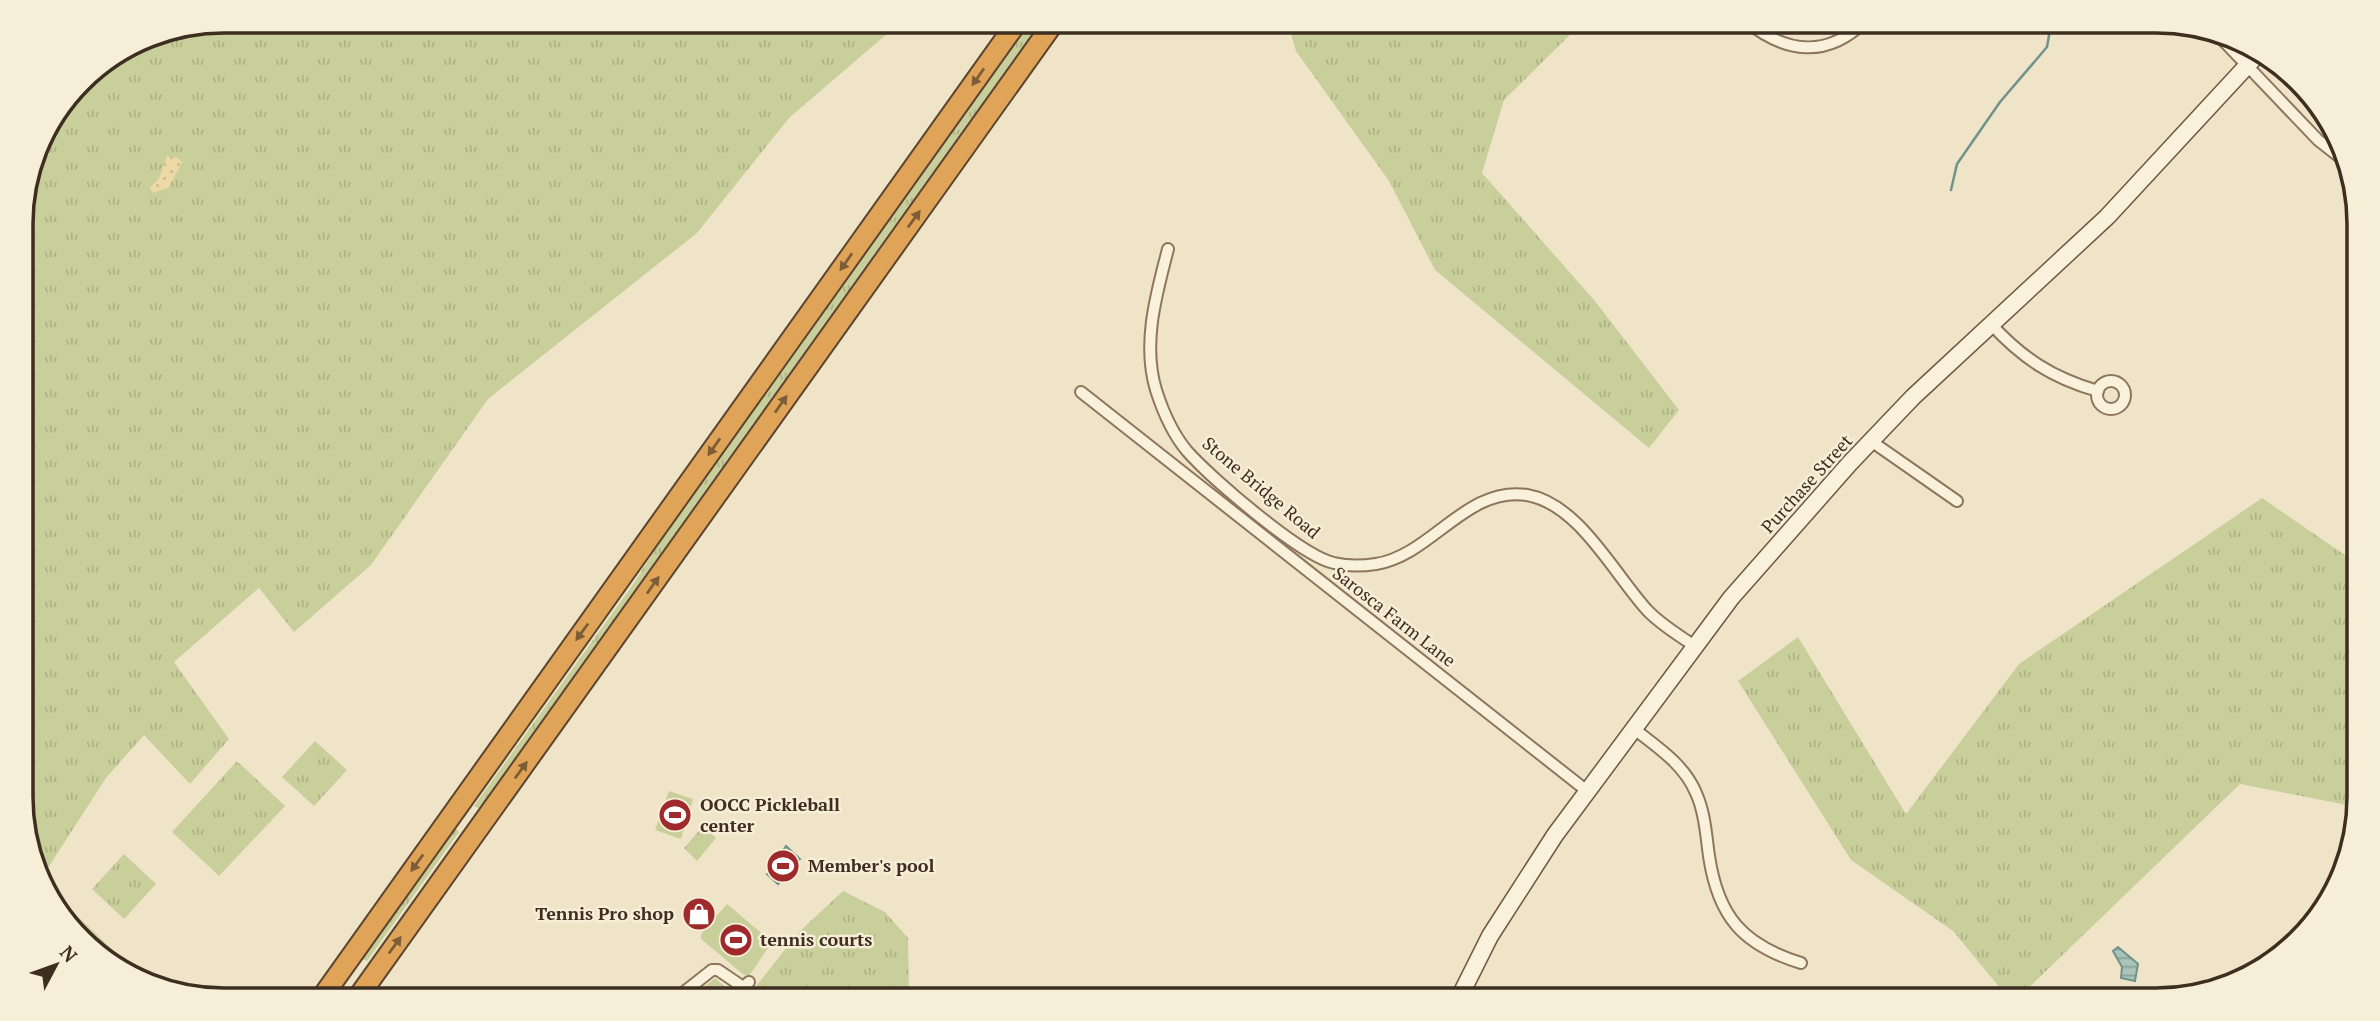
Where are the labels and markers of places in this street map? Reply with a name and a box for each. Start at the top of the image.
place label: OOCC Pickleball center [700,792,840,837]
sports icon: OOCC Pickleball center [656,796,694,834]
sports icon: Member's pool [764,847,802,885]
place label: Member's pool [808,853,934,877]
shop icon: Tennis Pro shop [680,895,718,933]
place label: Tennis Pro shop [535,901,674,925]
sports icon: tennis courts [717,921,755,959]
place label: tennis courts [760,927,872,951]

